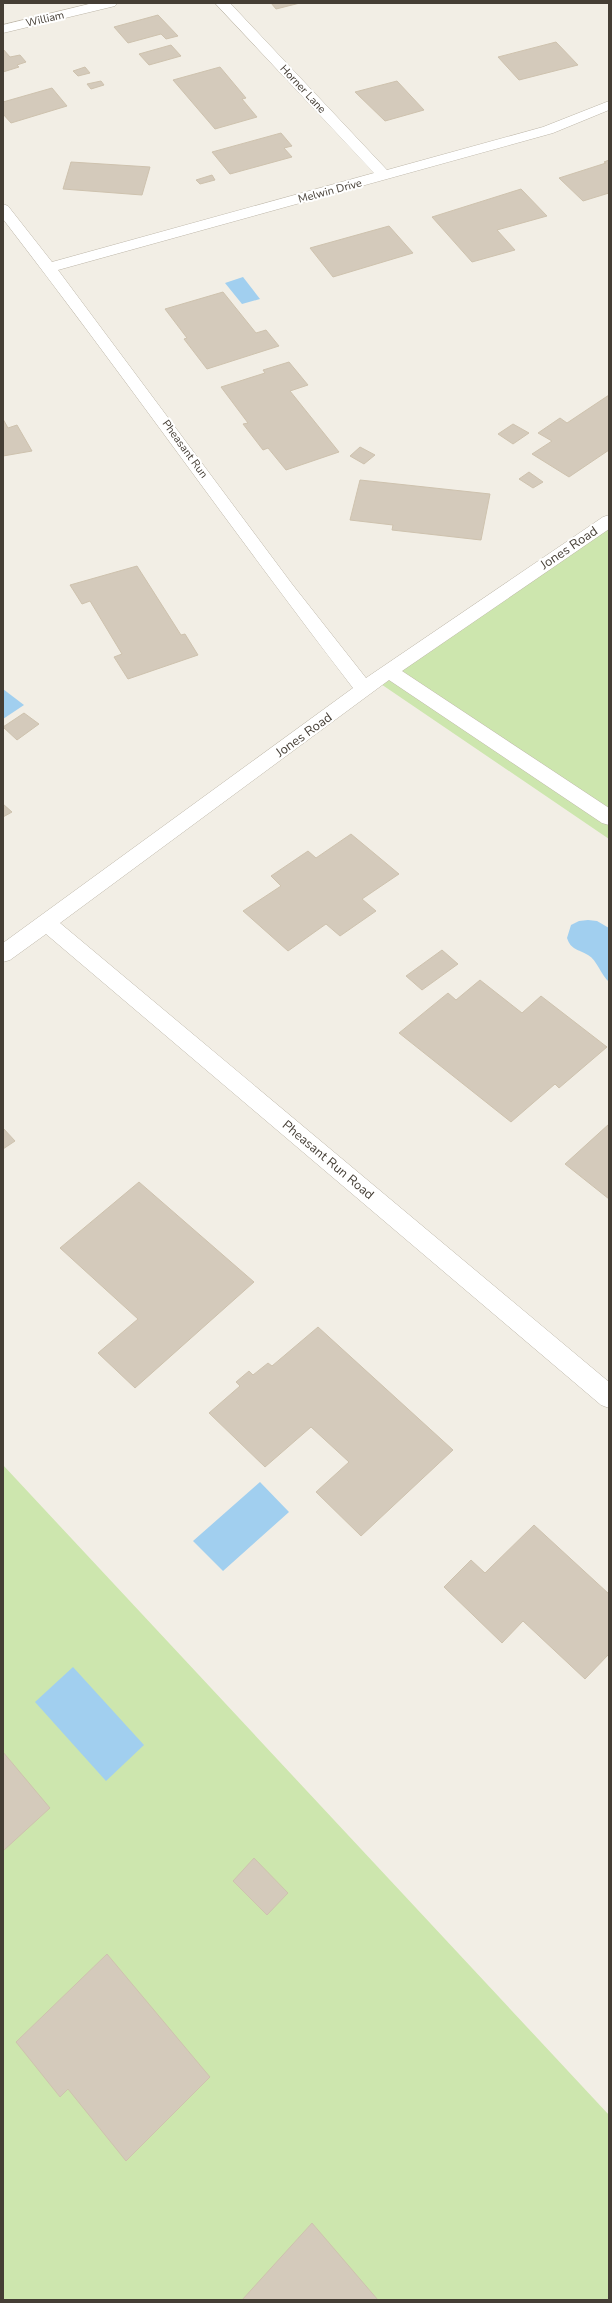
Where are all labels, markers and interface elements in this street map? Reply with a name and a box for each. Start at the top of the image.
street label: William [24,7,66,31]
street label: Horner Lane [277,62,329,117]
street label: Melwin Drive [296,175,364,207]
street label: Pheasant Run [159,417,211,481]
street label: Jones Road [536,522,601,574]
street label: Jones Road [271,708,336,762]
street label: Pheasant Run Road [278,1116,378,1204]

